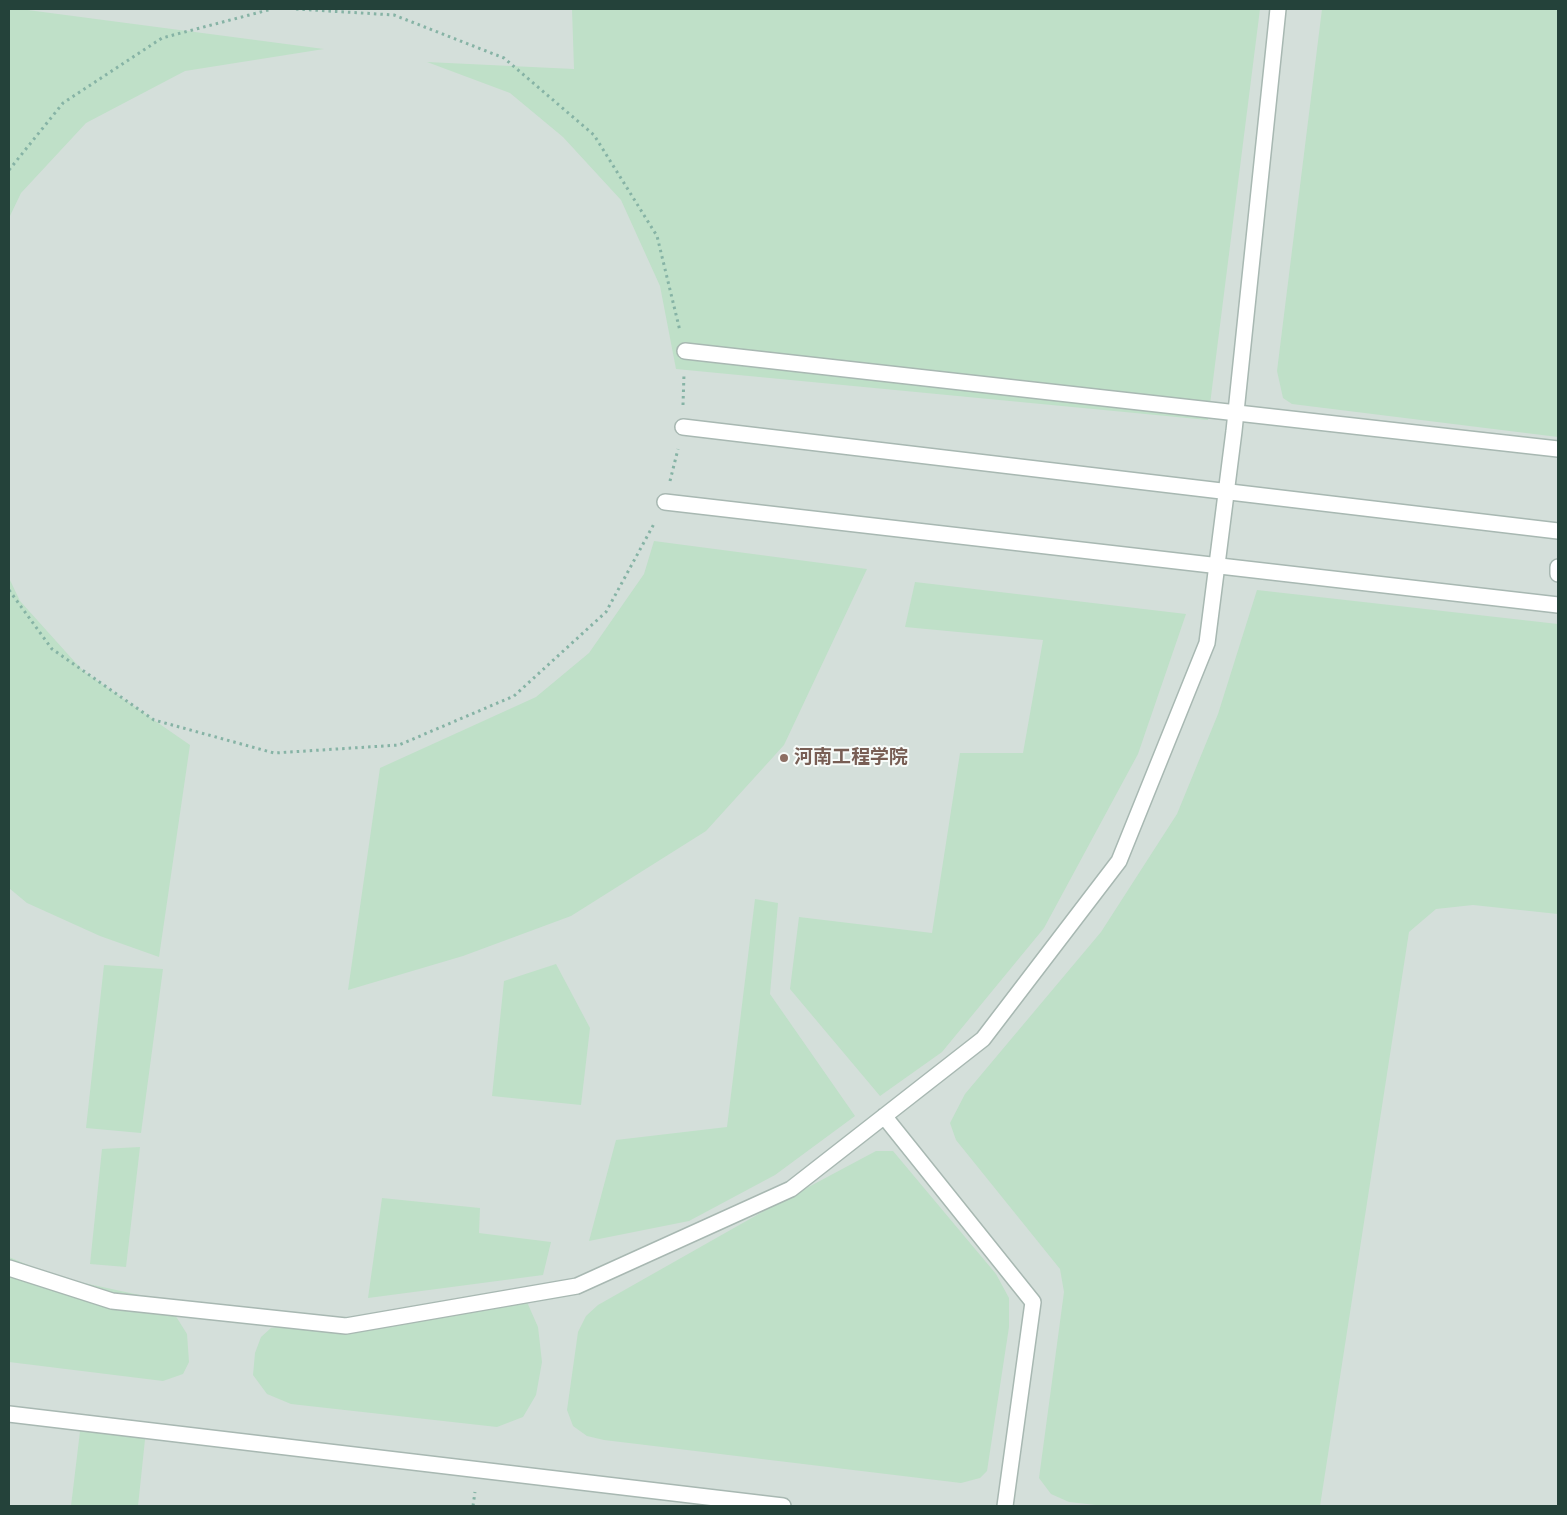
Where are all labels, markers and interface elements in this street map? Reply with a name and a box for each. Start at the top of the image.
place label: 河南工程学院 [794,747,908,769]
marker: 河南工程学院 [778,752,790,764]

